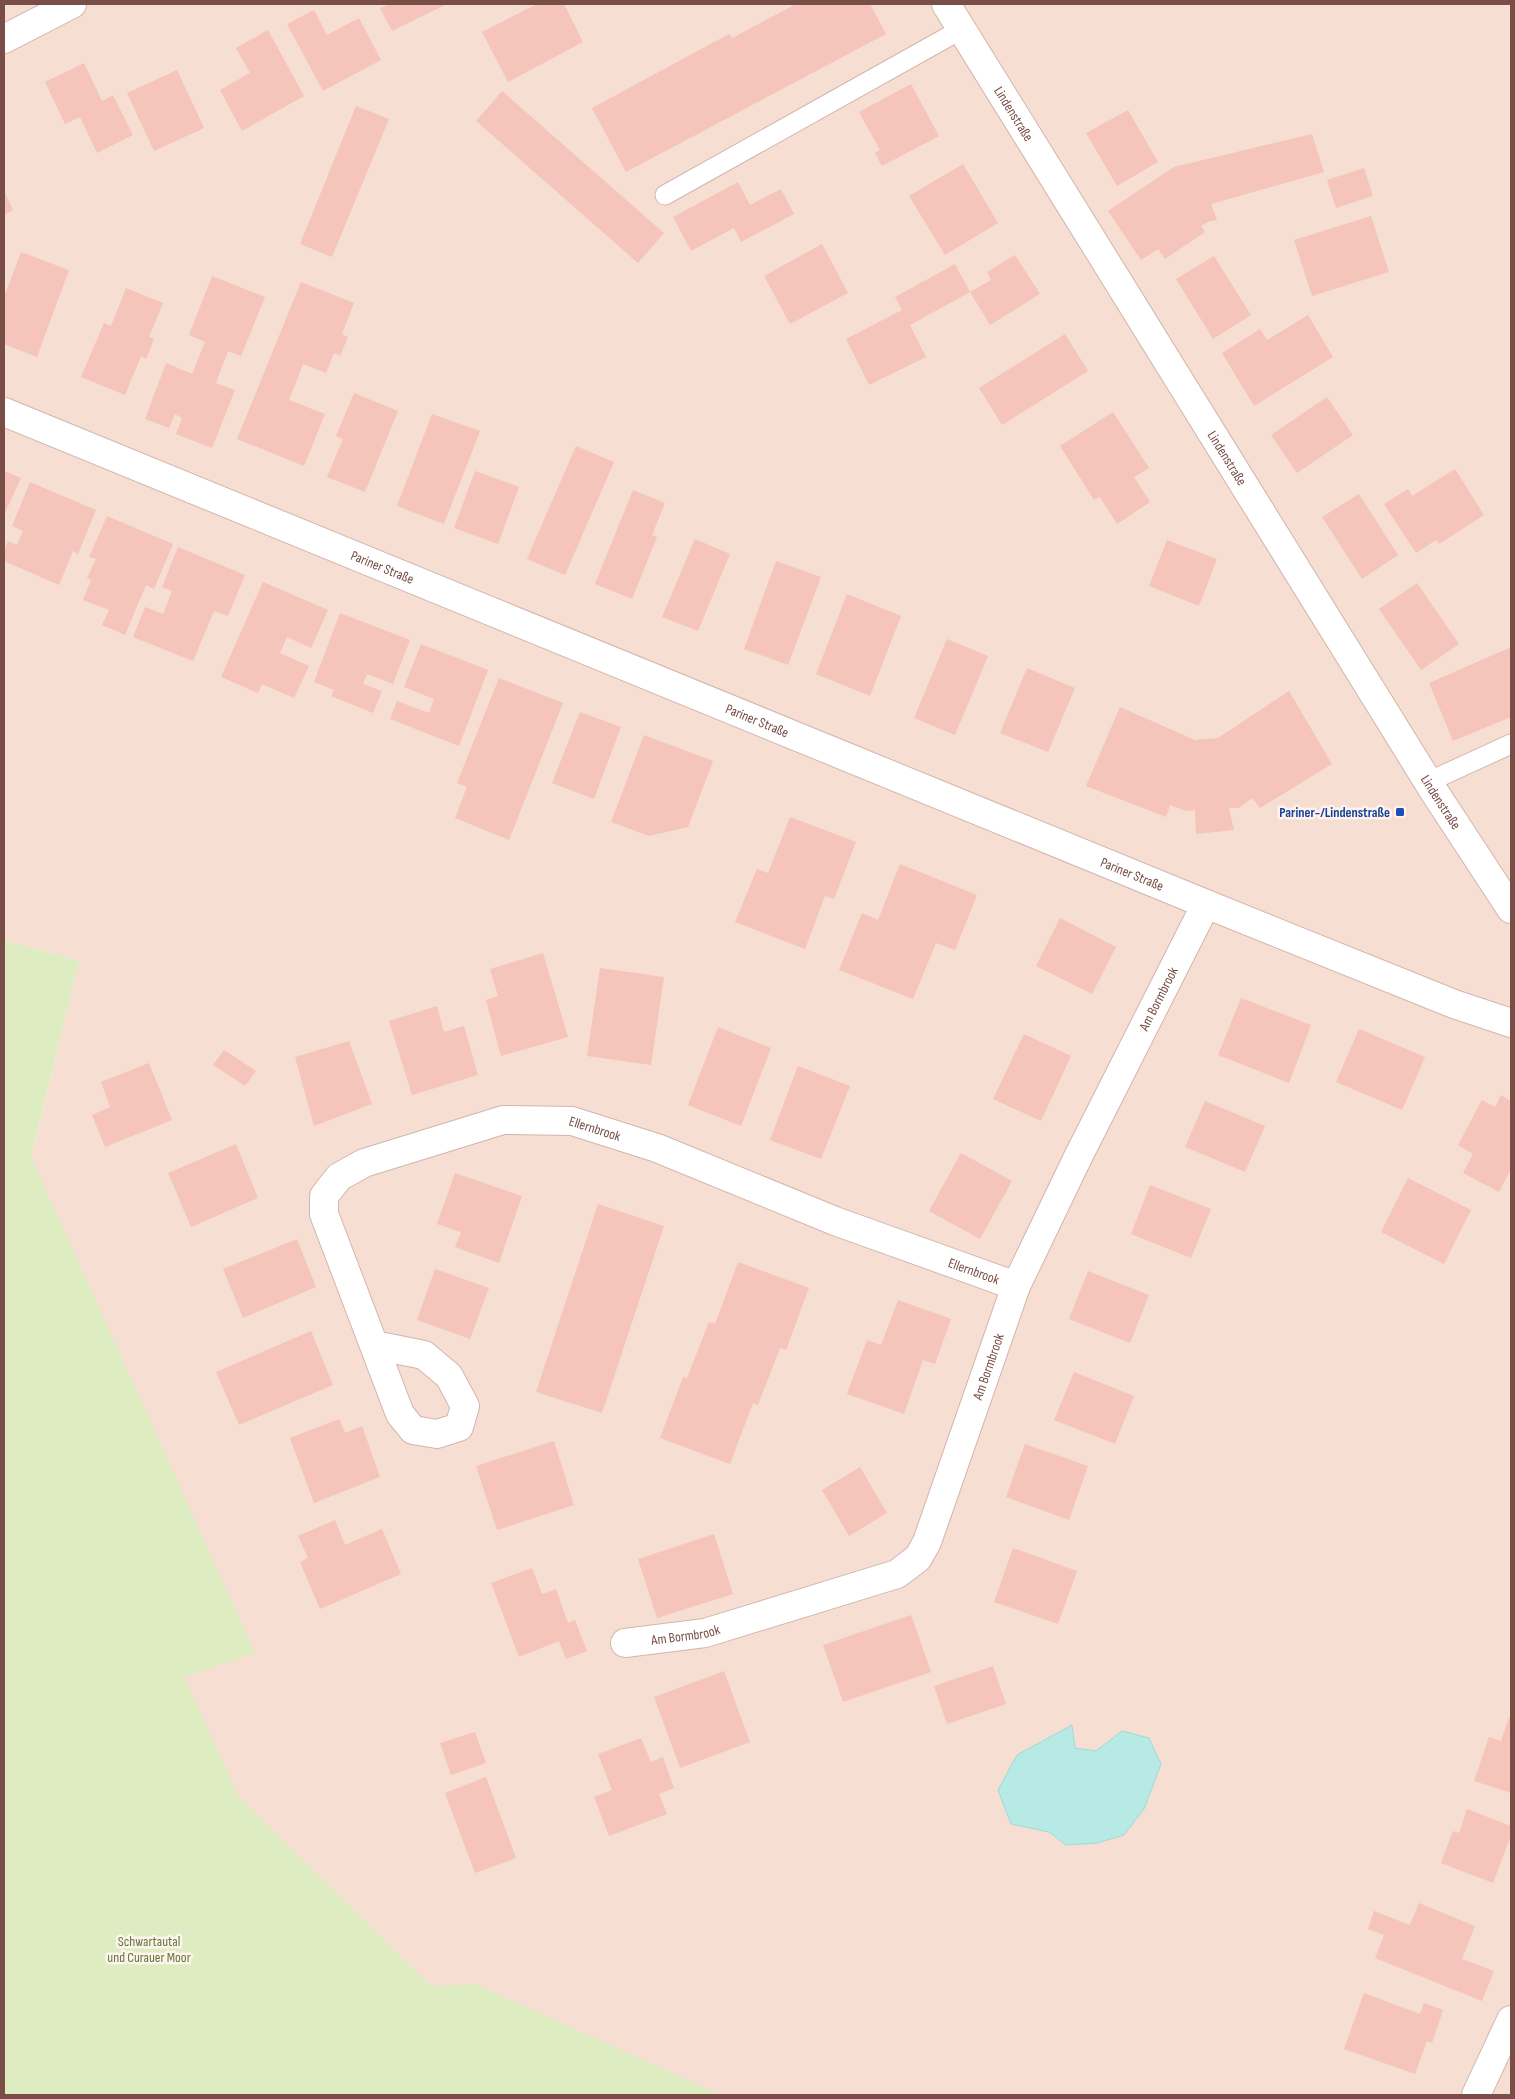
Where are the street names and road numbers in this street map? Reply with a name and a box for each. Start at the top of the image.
street label: Lindenstraße [991,83,1037,144]
street label: Lindenstraße [1204,427,1251,488]
street label: Pariner Straße [348,546,417,587]
street label: Pariner Straße [723,700,791,741]
street label: Lindenstraße [1417,772,1465,832]
street label: Pariner Straße [1098,853,1166,894]
street label: Am Bormbrook [1135,963,1182,1034]
street label: Ellernbrook [567,1112,624,1145]
street label: Ellernbrook [946,1254,1002,1288]
street label: Am Bormbrook [968,1330,1008,1403]
street label: Am Bormbrook [649,1620,722,1648]

